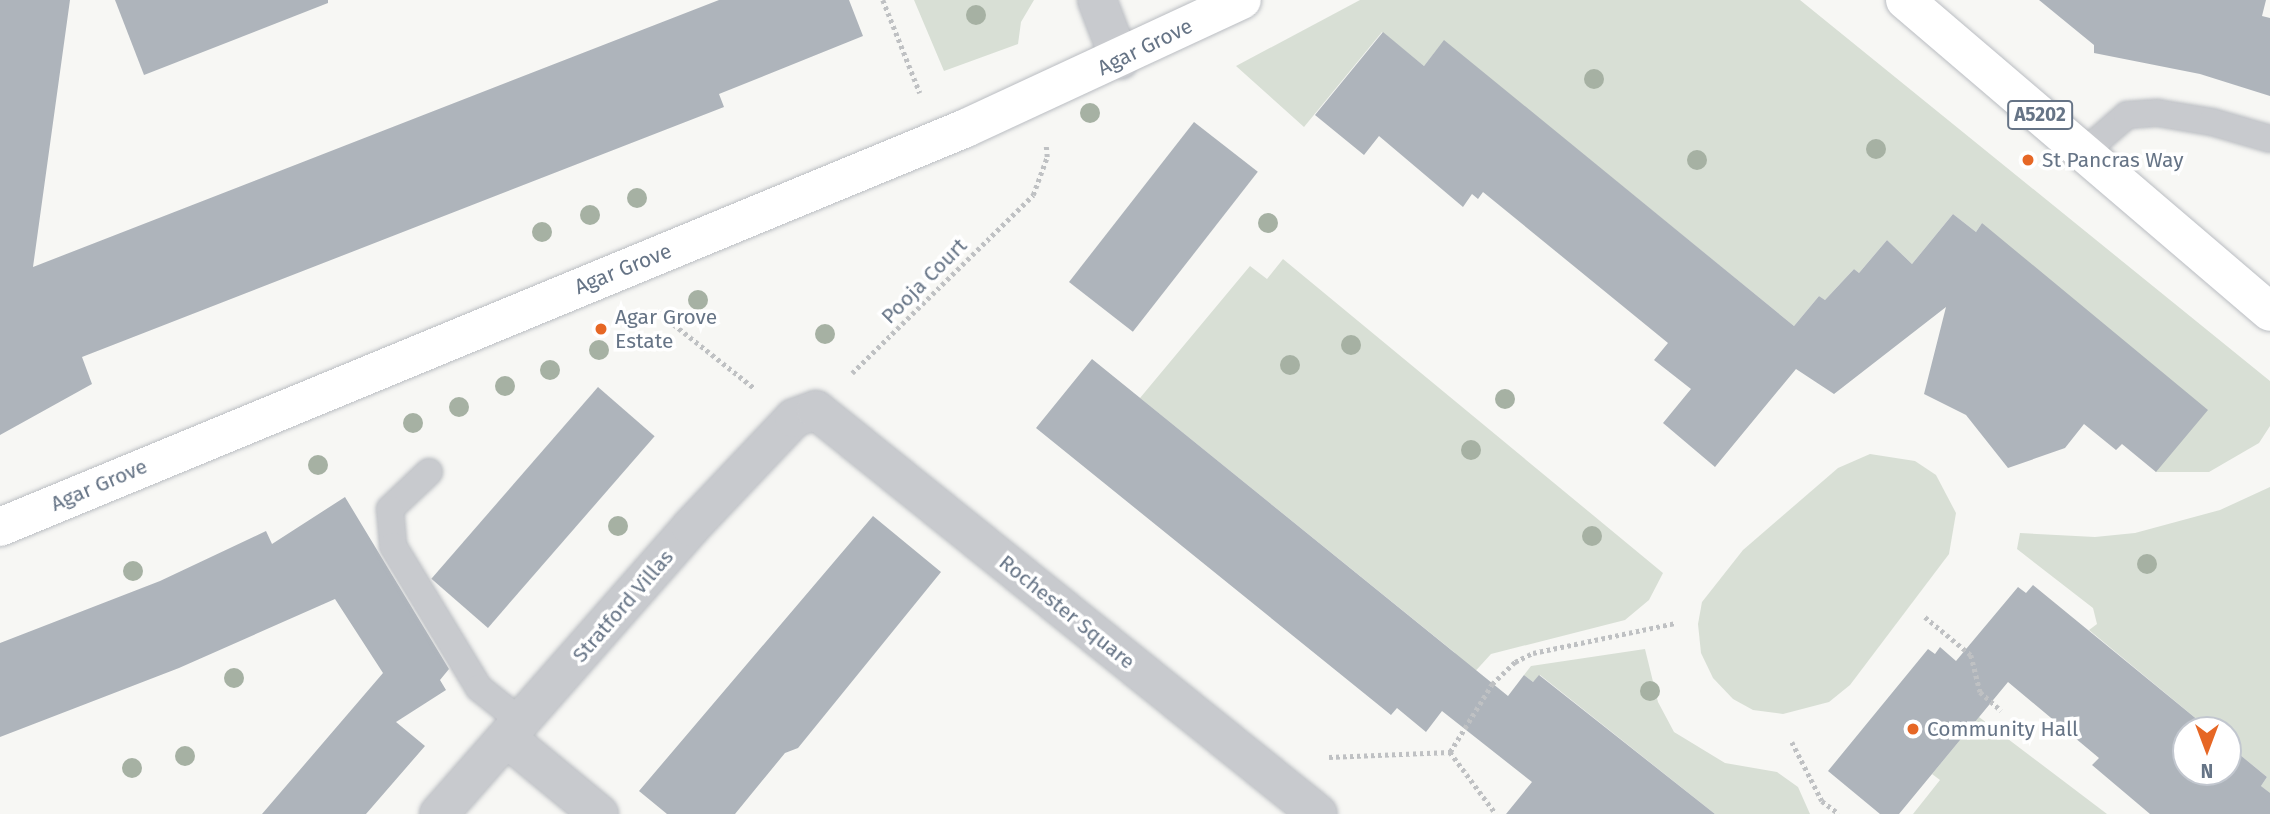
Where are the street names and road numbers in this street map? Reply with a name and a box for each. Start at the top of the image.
street label: Agar Grove [1094,13,1196,81]
road number: A5202 [2007,99,2073,130]
street label: Pooja Court [876,233,972,329]
street label: Agar Grove [571,238,675,300]
street label: Agar Grove [47,453,151,517]
street label: Stratford Villas [567,545,679,667]
street label: Rochester Square [994,550,1140,674]

